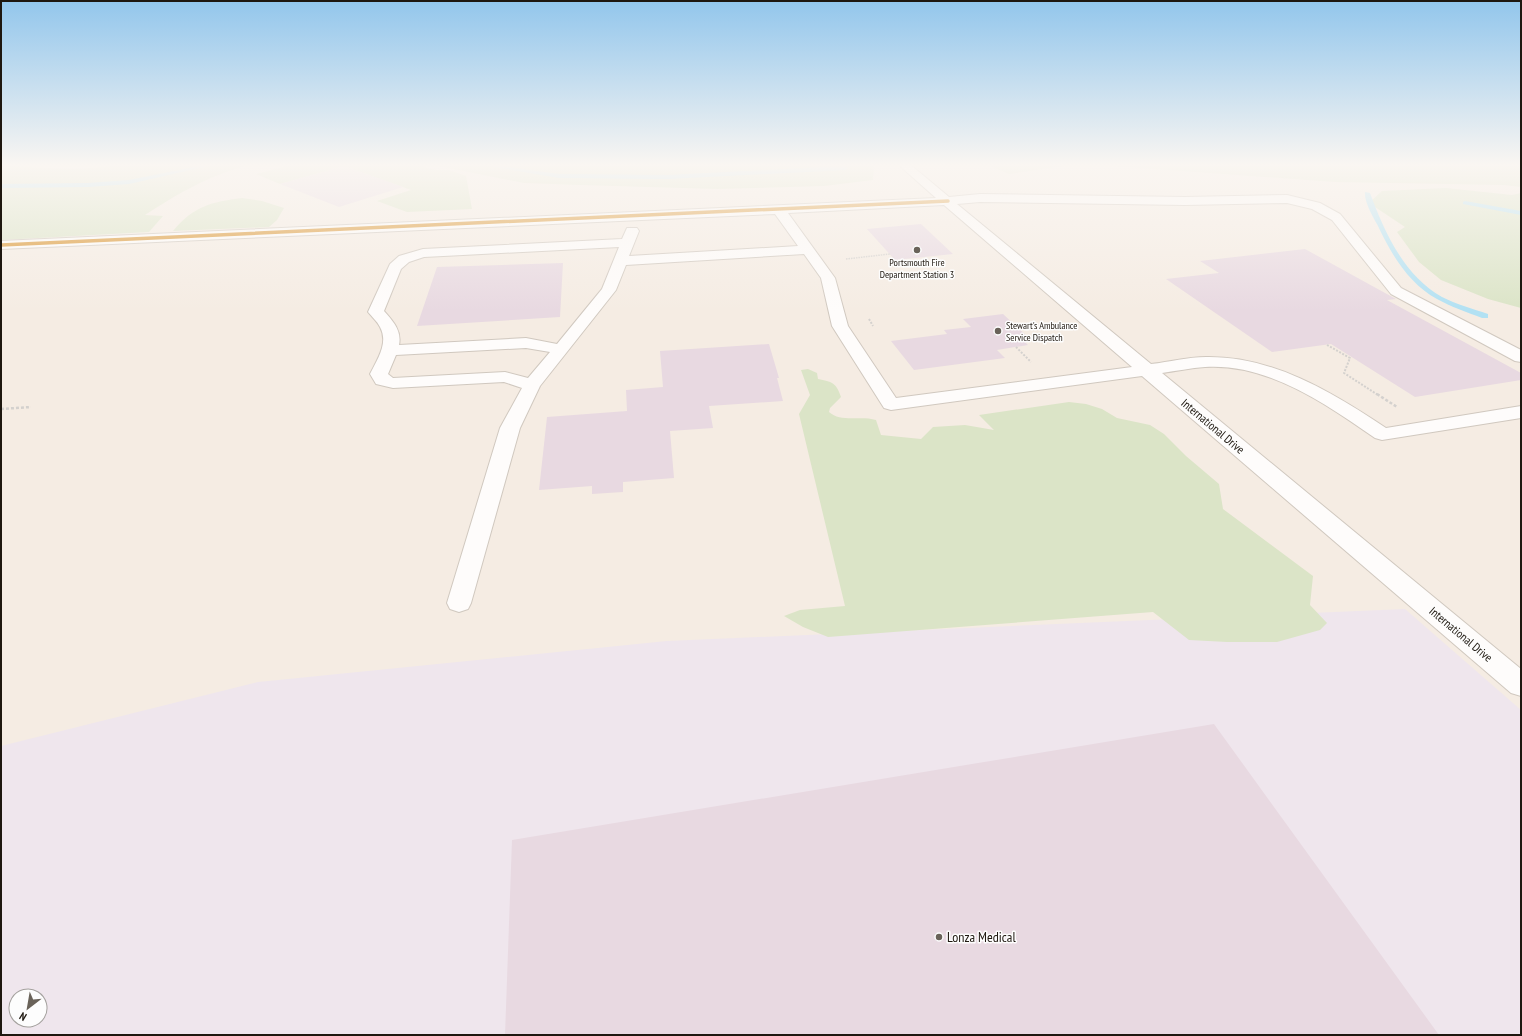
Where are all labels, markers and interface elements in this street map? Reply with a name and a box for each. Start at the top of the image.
marker: Portsmouth Fire Department Station 3 [912,245,922,255]
place label: Portsmouth Fire Department Station 3 [880,256,954,281]
place label: Stewart's Ambulance Service Dispatch [1006,319,1077,344]
marker: Stewart's Ambulance Service Dispatch [993,326,1003,336]
street label: International Drive [1178,395,1248,457]
street label: International Drive [1426,603,1496,665]
place label: Lonza Medical [947,928,1016,946]
marker: Lonza Medical [934,932,944,942]
north arrow [8,988,48,1028]
text: N [17,1009,29,1024]

